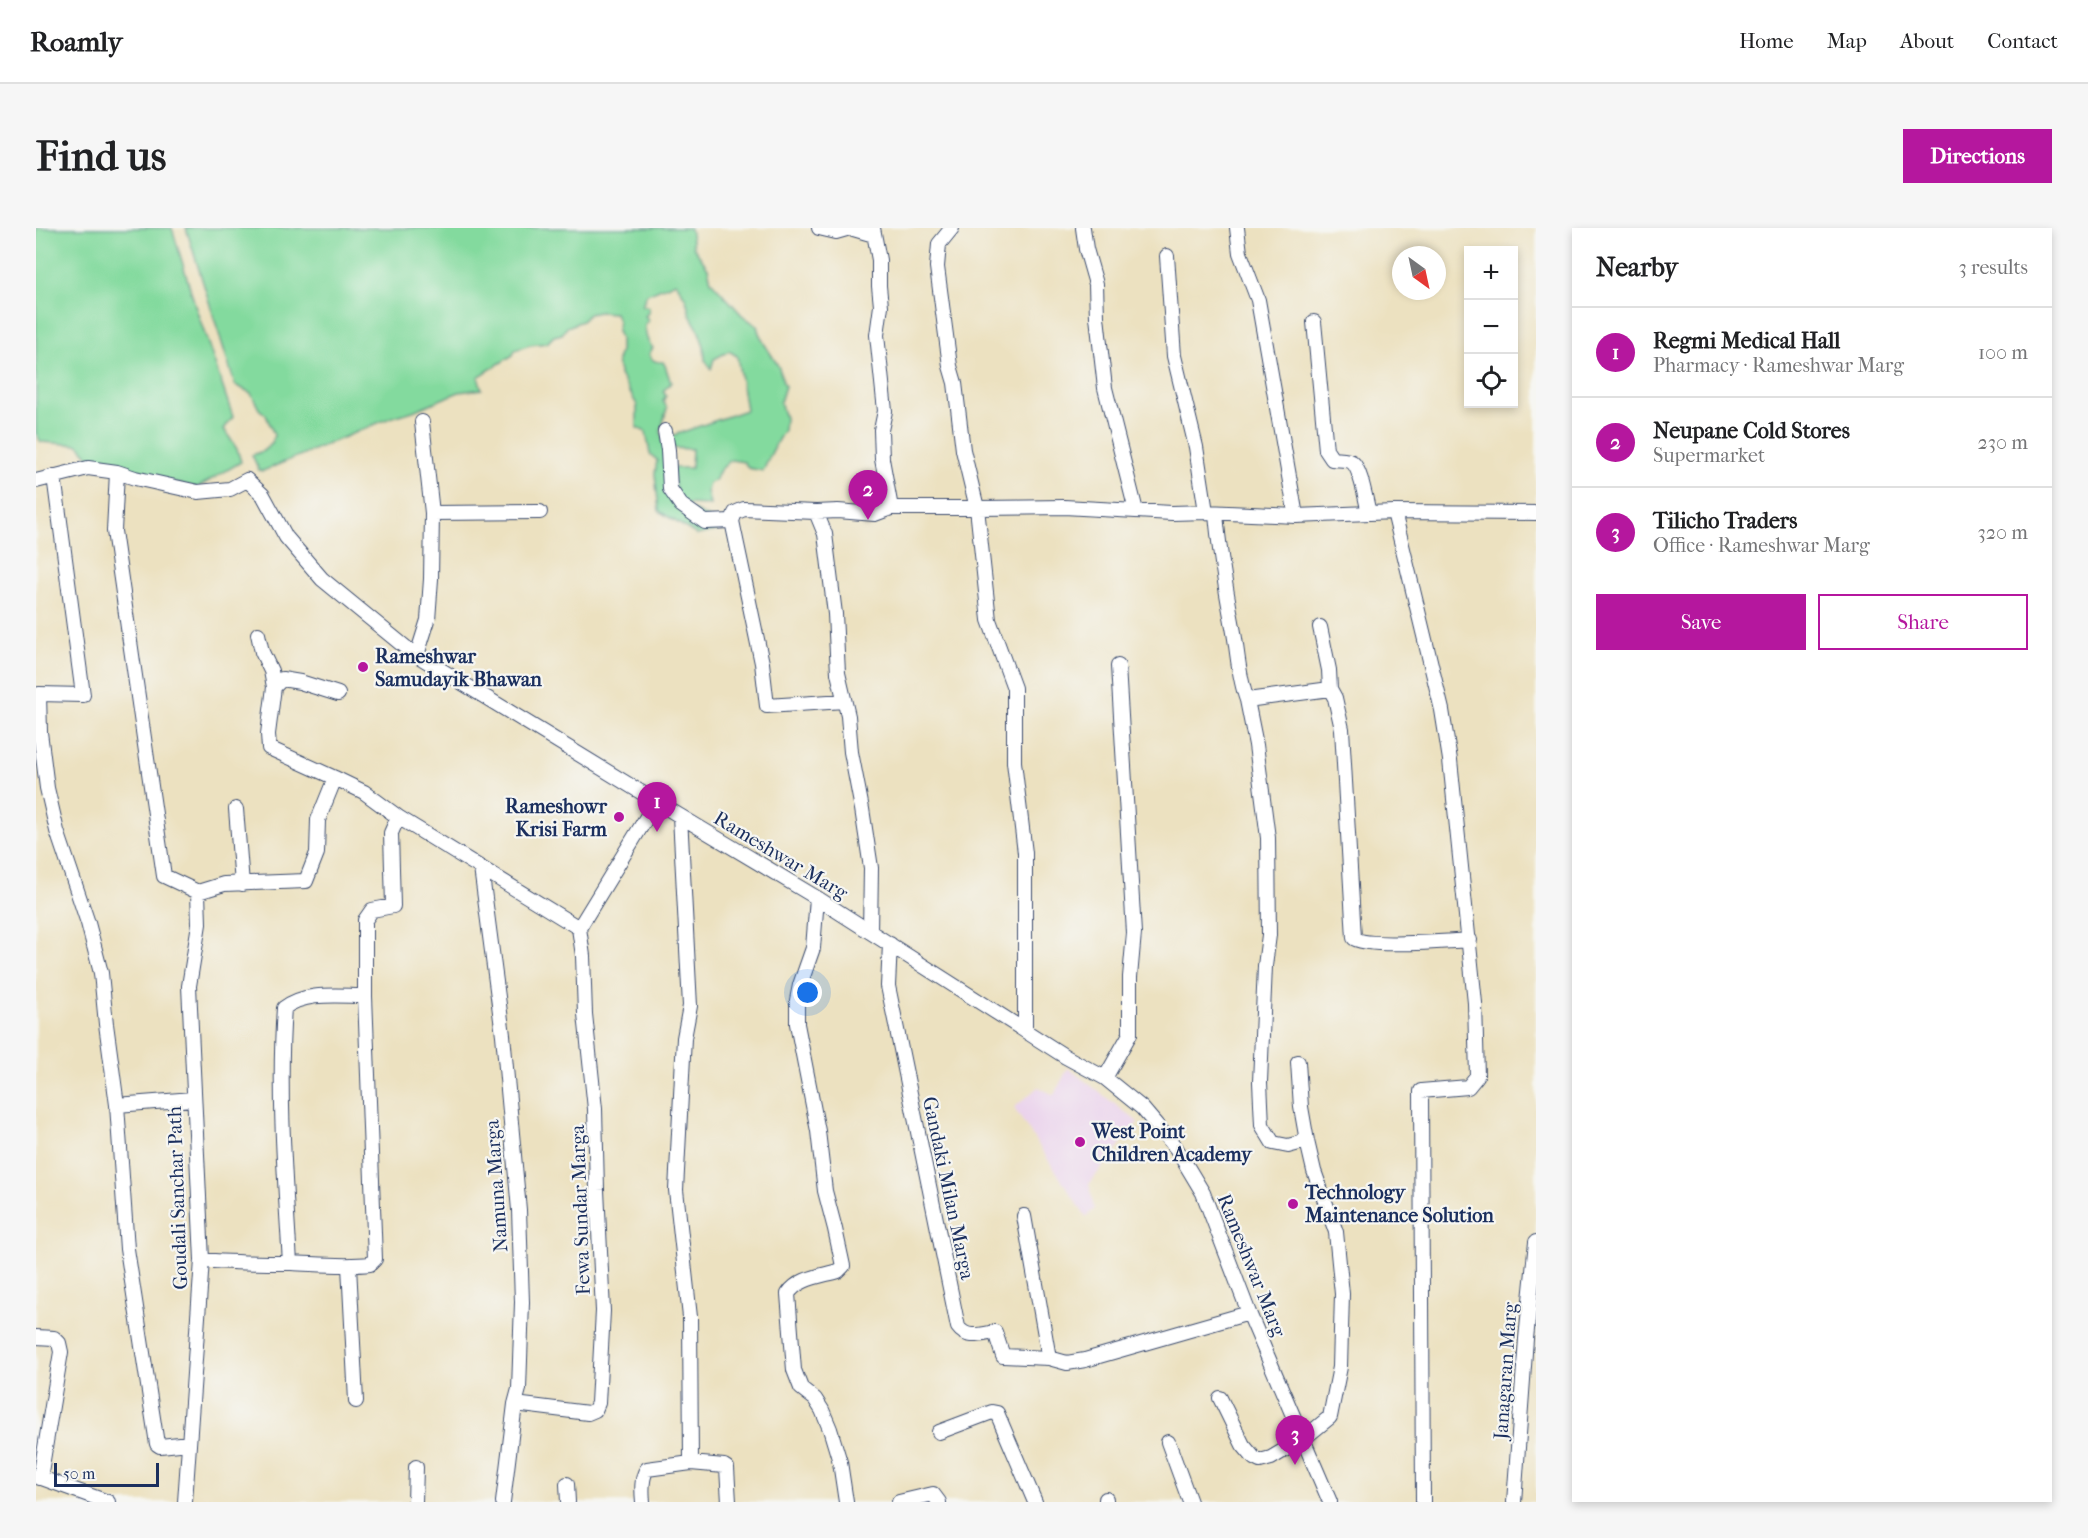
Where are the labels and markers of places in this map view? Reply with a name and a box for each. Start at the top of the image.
pin: 2 [848,470,888,520]
place label: Rameshwar Samudayik Bhawan [375,645,542,691]
marker: Rameshwar Samudayik Bhawan [356,660,370,674]
pin: 1 [638,782,676,832]
place label: Rameshowr Krisi Farm [505,795,607,841]
marker: Rameshowr Krisi Farm [612,810,626,824]
place label: West Point Children Academy [1091,1120,1253,1166]
marker: West Point Children Academy [1073,1135,1087,1149]
place label: Technology Maintenance Solution [1304,1181,1494,1227]
marker: Technology Maintenance Solution [1286,1197,1300,1211]
pin: 3 [1276,1416,1314,1465]

